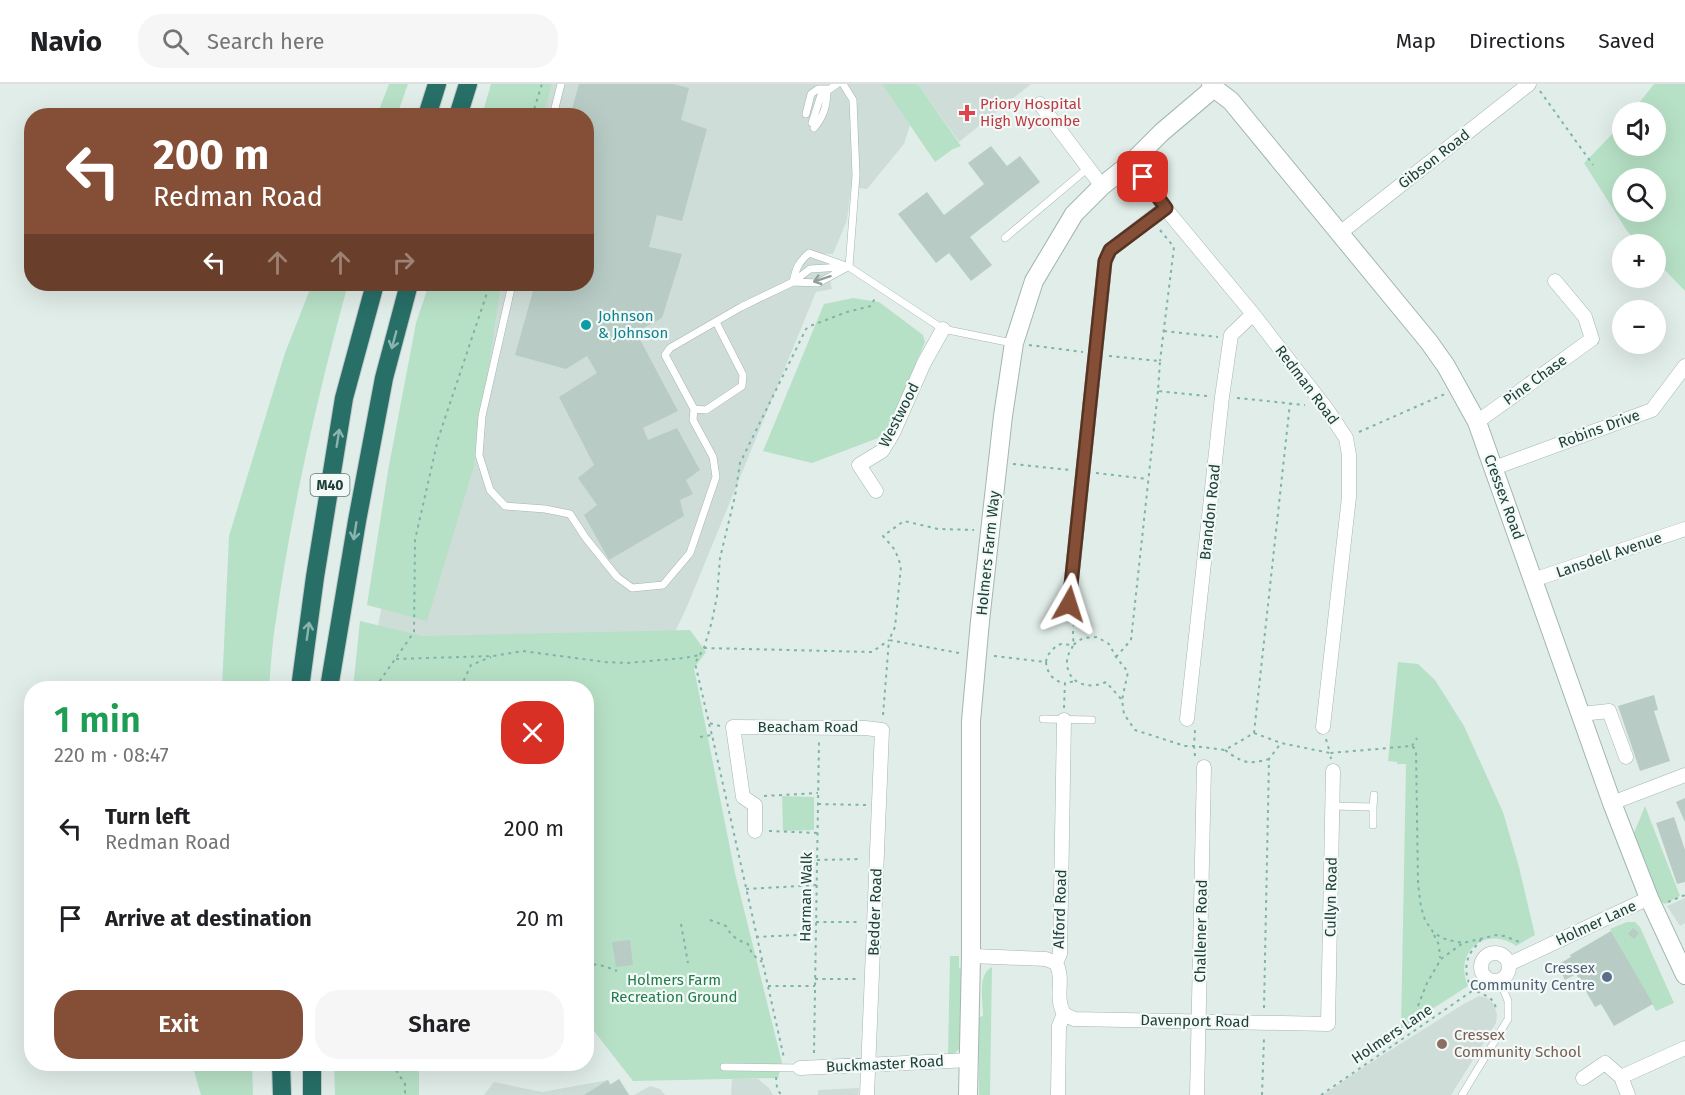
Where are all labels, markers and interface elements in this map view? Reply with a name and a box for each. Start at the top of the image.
search box [138,14,558,68]
text: Navio [30,25,102,58]
icon: search [159,25,192,58]
text: Search here [207,28,325,55]
text: Map [1396,28,1436,54]
text: Directions [1469,28,1565,54]
text: Saved [1598,28,1655,54]
place label: Priory Hospital High Wycombe [980,95,1082,130]
map controls [1612,102,1666,354]
button: sound [1612,102,1666,156]
marker: Priory Hospital High Wycombe [958,104,976,122]
street label: Gibson Road [1395,126,1473,192]
text: 200 m [153,130,269,180]
icon: left [54,132,132,210]
pin [1117,151,1168,202]
icon: arrive [1126,160,1159,193]
button: search [1612,168,1666,222]
text: Redman Road [153,181,323,213]
button: + [1612,234,1666,288]
icon: left [198,246,231,279]
icon: ahead [261,246,294,279]
icon: ahead [324,246,357,279]
icon: right [387,246,420,279]
one-way arrow [813,275,832,286]
button: − [1612,300,1666,354]
place label: Johnson & Johnson [598,307,668,342]
marker: Johnson & Johnson [579,318,593,332]
one-way arrow [388,330,399,349]
street label: Redman Road [1271,342,1343,428]
street label: Pine Chase [1500,351,1570,409]
street label: Westwood [875,380,923,450]
street label: Robins Drive [1556,406,1642,452]
one-way arrow [332,428,343,448]
street label: Cressex Road [1480,452,1528,542]
street label: Brandon Road [1196,463,1224,561]
road number: M40 [310,474,350,496]
street label: Holmers Farm Way [972,489,1004,616]
one-way arrow [349,521,360,540]
street label: Lansdell Avenue [1554,528,1664,582]
position arrow [1037,572,1101,636]
one-way arrow [302,621,313,641]
text: 1 min [54,698,141,742]
button: close [501,701,564,764]
street label: Beacham Road [758,718,858,736]
text: 220 m · 08:47 [54,743,169,767]
text: Turn left [105,803,190,830]
icon: left [54,812,87,845]
text: 200 m [504,815,564,842]
text: Redman Road [105,830,231,854]
street label: Harman Walk [796,852,816,942]
street label: Cullyn Road [1321,857,1341,937]
street label: Bedder Road [864,868,886,956]
street label: Alford Road [1050,869,1070,949]
street label: Challener Road [1191,879,1211,983]
street label: Holmer Lane [1553,897,1639,949]
icon: arrive [54,902,87,935]
text: Arrive at destination [105,905,312,932]
text: 20 m [516,905,564,932]
place label: Cressex Community Centre [1470,959,1596,994]
marker: Cressex Community Centre [1600,970,1614,984]
park label: Holmers Farm Recreation Ground [611,971,737,1006]
button: Exit [54,990,303,1059]
button: Share [315,990,564,1059]
street label: Holmers Lane [1348,1000,1436,1068]
street label: Davenport Road [1140,1011,1250,1031]
place label: Cressex Community School [1454,1026,1582,1061]
marker: Cressex Community School [1435,1037,1449,1051]
street label: Buckmaster Road [825,1052,945,1076]

